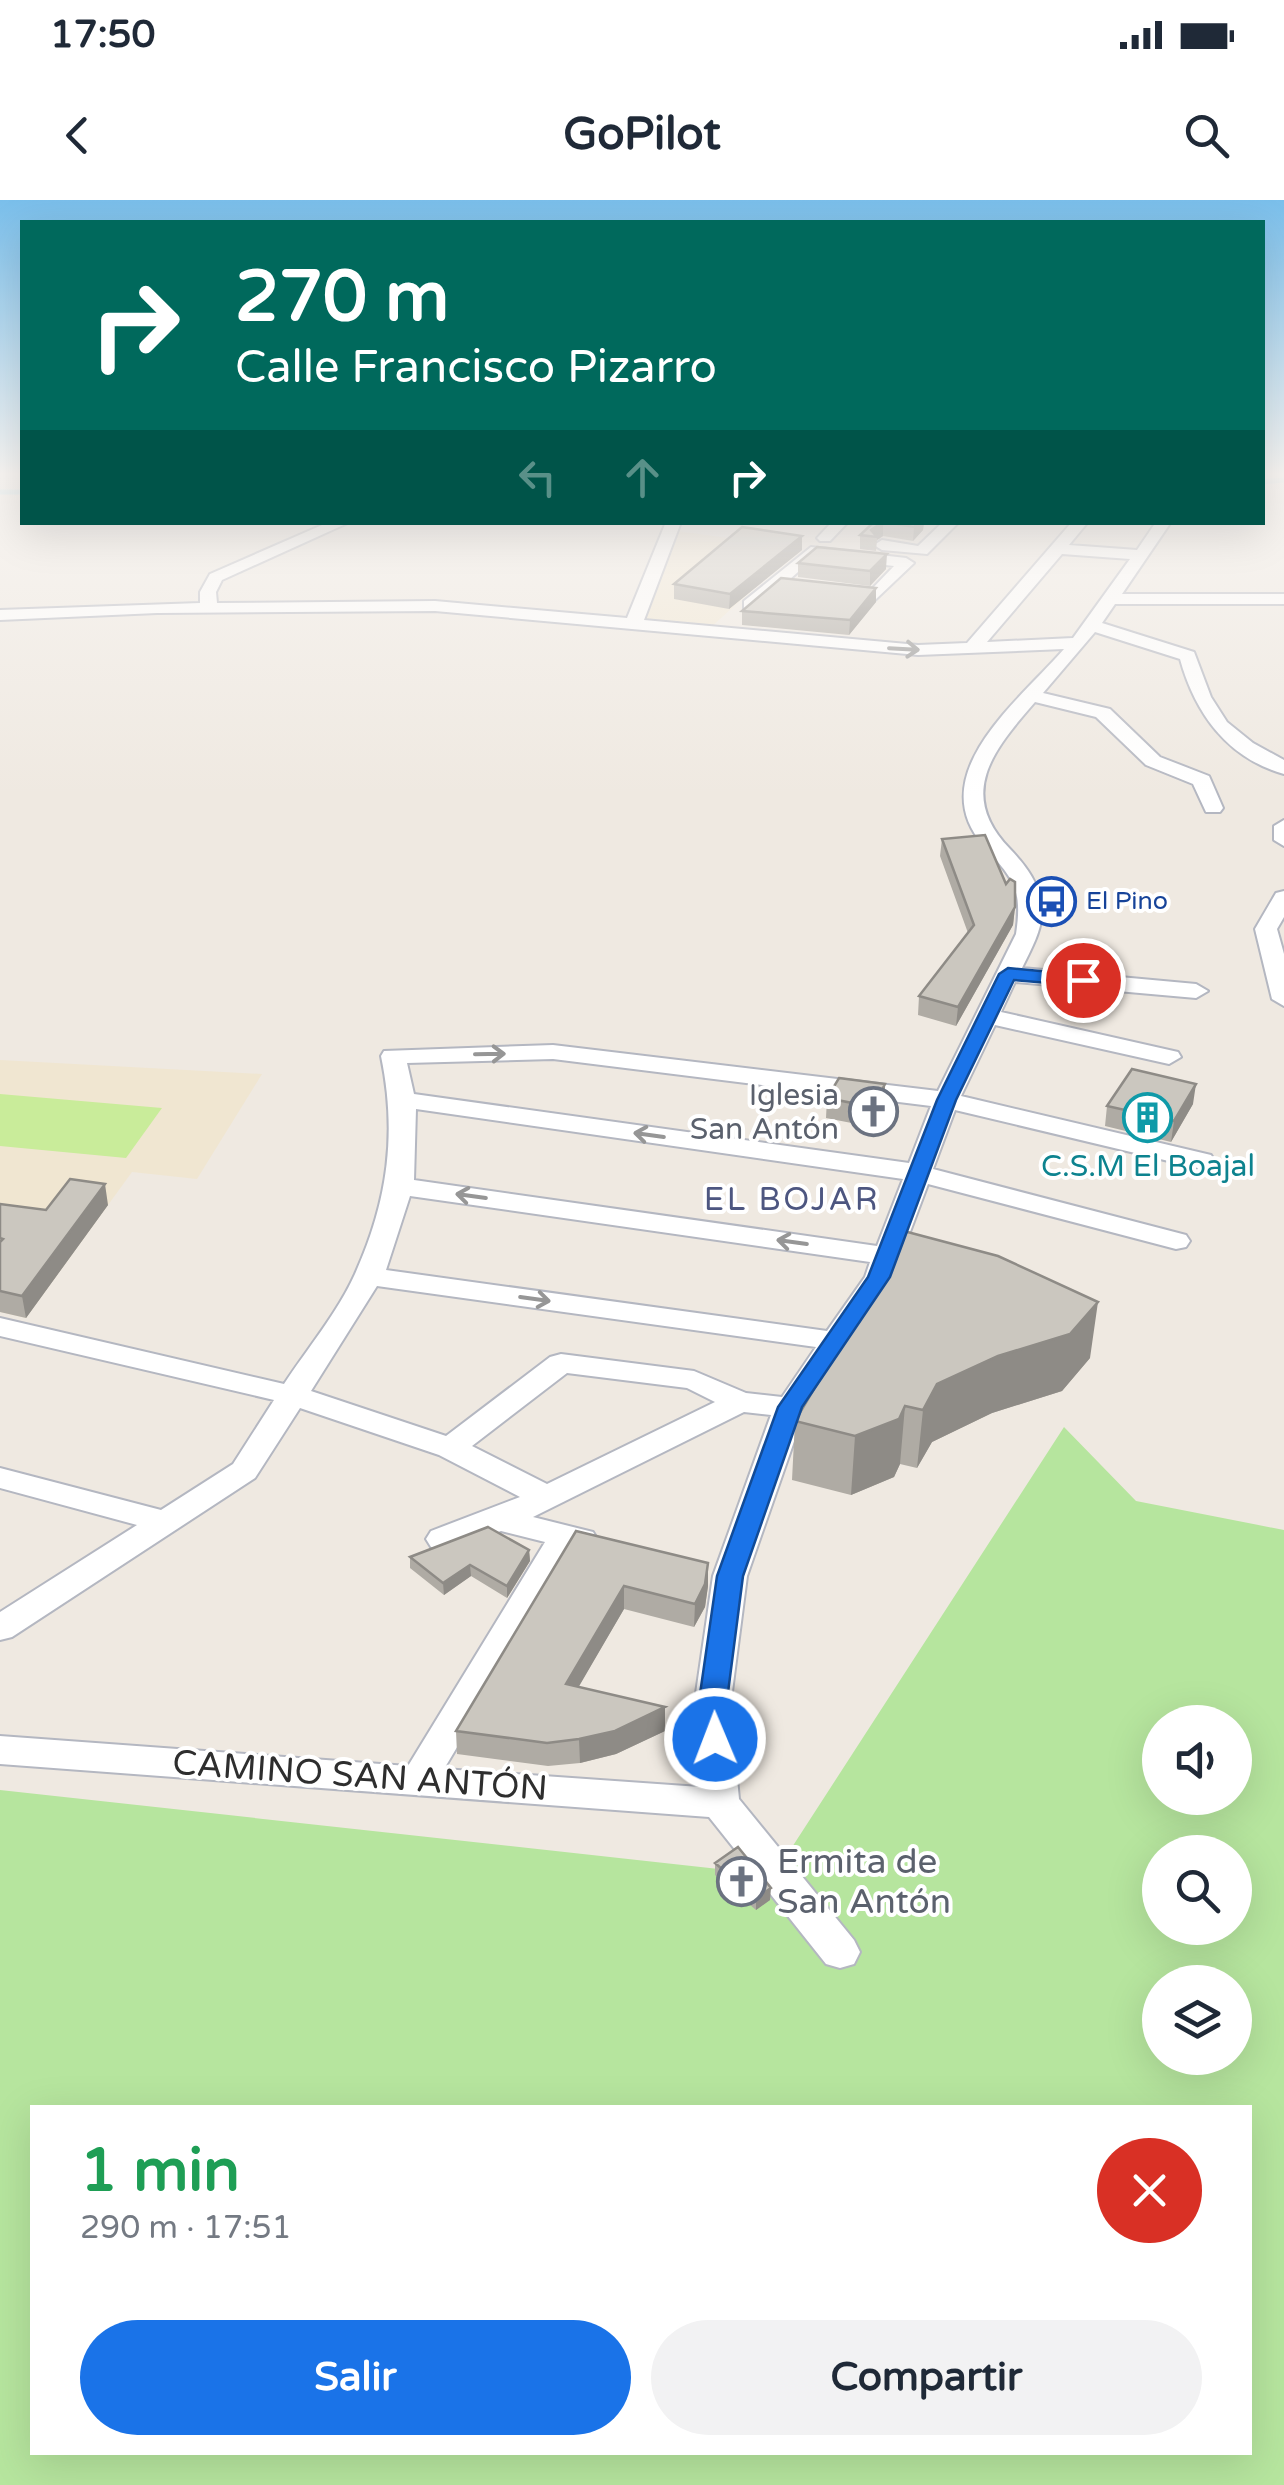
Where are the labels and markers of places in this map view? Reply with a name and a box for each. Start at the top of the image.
bus stop icon: El Pino [1025,875,1077,927]
place label: El Pino [1086,886,1168,916]
pin [1041,938,1126,1023]
place label: Iglesia San Antón [690,1077,839,1148]
church icon: Iglesia San Antón [848,1086,900,1138]
building icon: C.S.M El Boajal [1122,1091,1174,1143]
place label: C.S.M El Boajal [1041,1148,1255,1185]
place label: Ermita de San Antón [777,1841,951,1923]
church icon: Ermita de San Antón [716,1856,768,1908]

